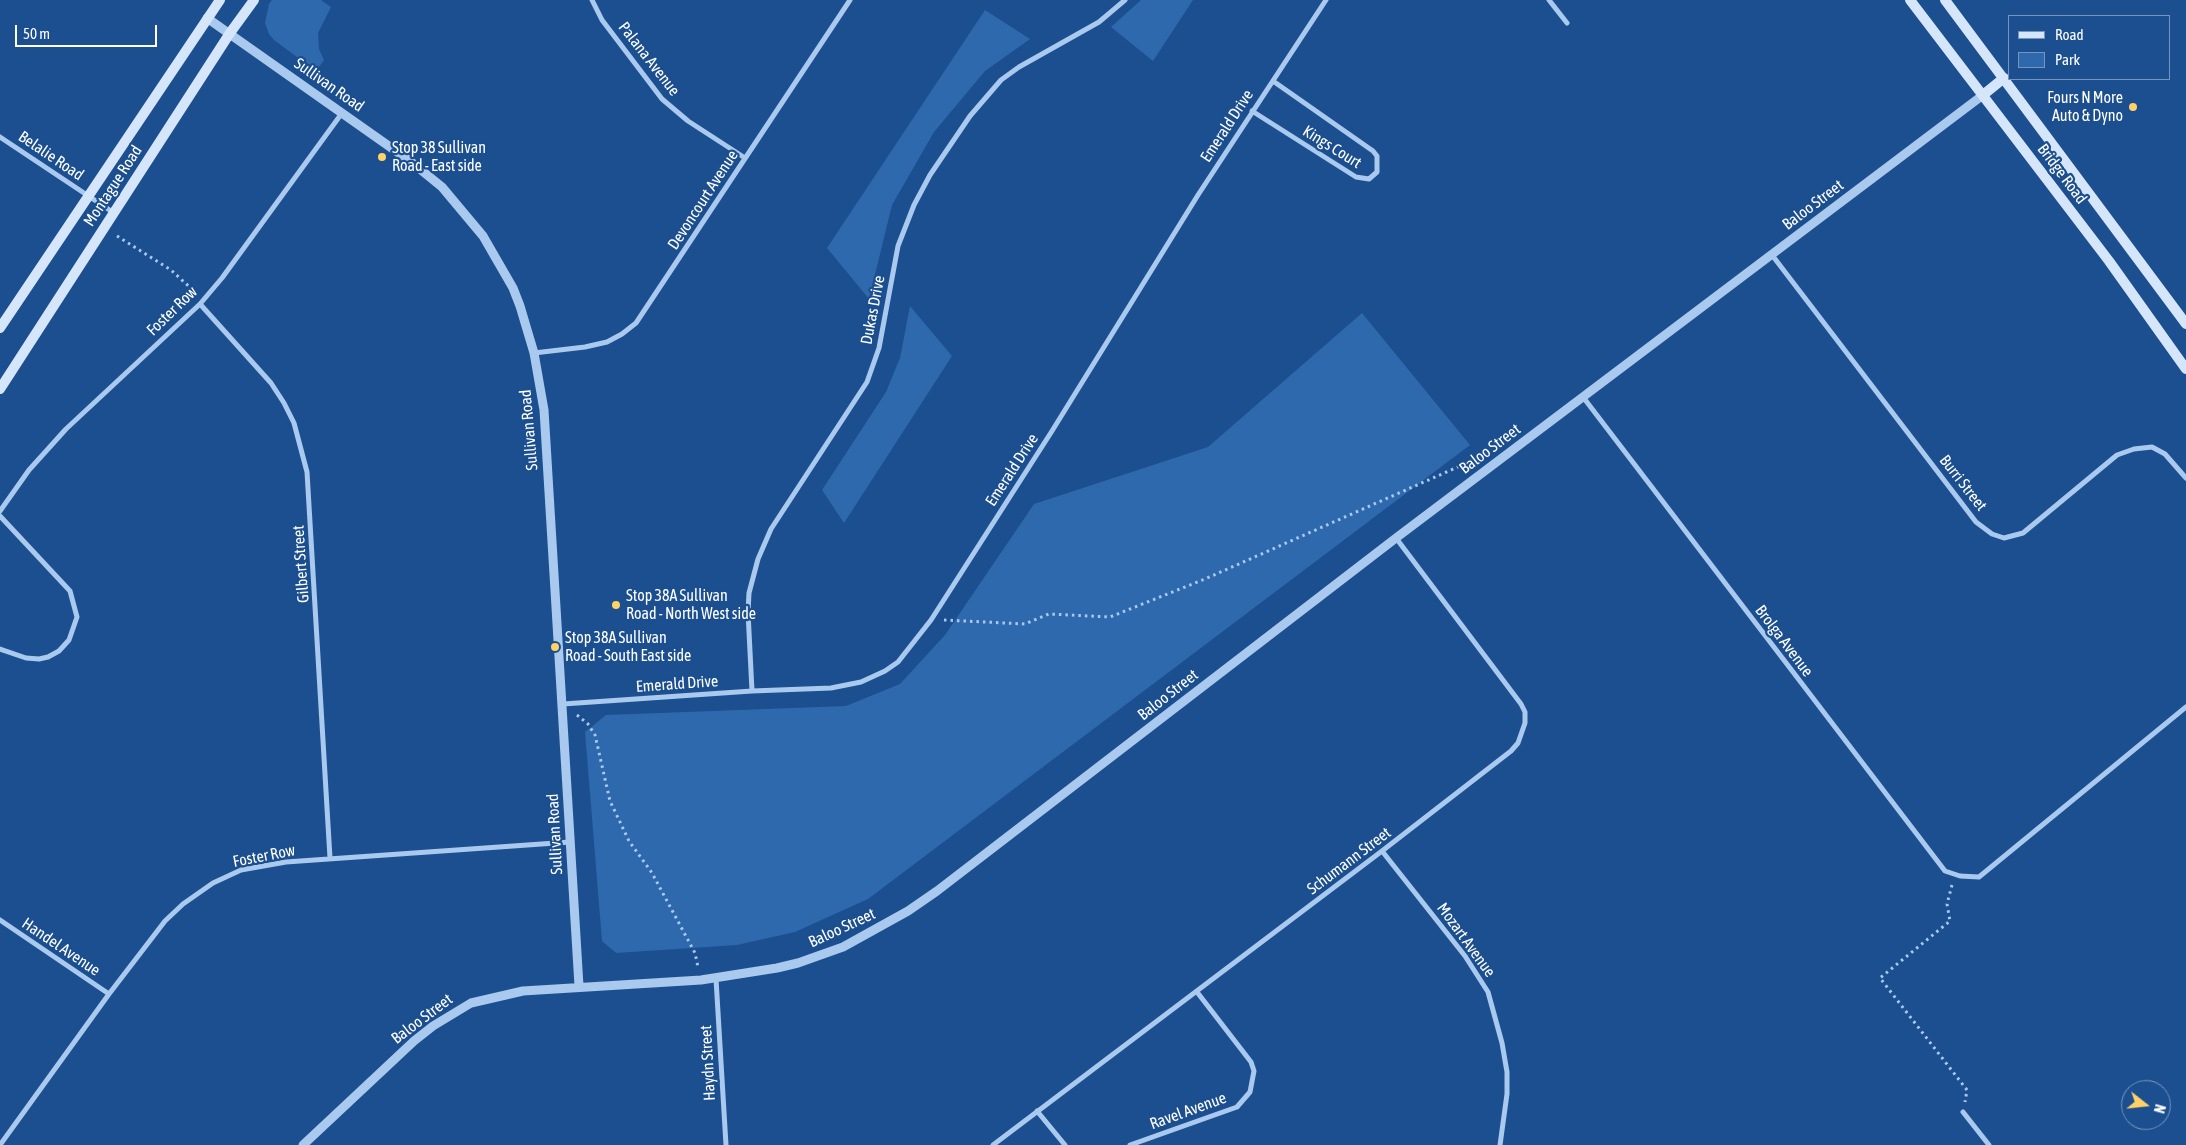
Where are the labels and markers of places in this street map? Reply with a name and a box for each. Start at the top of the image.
place label: Fours N More Auto & Dyno [2047,88,2123,126]
marker: Fours N More Auto & Dyno [2127,101,2139,113]
place label: Stop 38 Sullivan Road - East side [392,138,486,176]
marker: Stop 38 Sullivan Road - East side [376,151,388,163]
place label: Stop 38A Sullivan Road - North West side [626,586,756,624]
marker: Stop 38A Sullivan Road - North West side [610,599,622,611]
place label: Stop 38A Sullivan Road - South East side [565,628,691,666]
marker: Stop 38A Sullivan Road - South East side [549,641,561,653]

